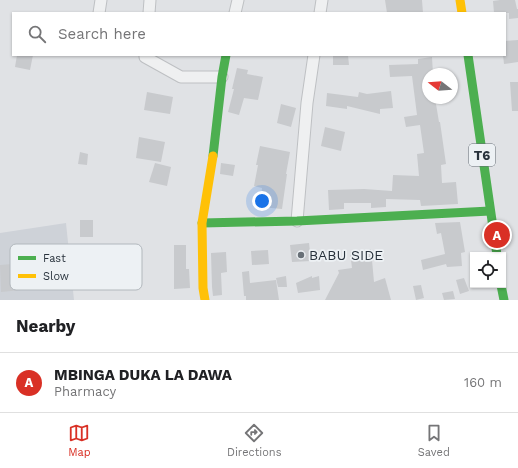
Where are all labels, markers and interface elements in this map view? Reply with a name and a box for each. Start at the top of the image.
search box [12,12,506,56]
icon: search [26,23,48,45]
text: Search here [58,25,146,43]
north arrow [422,68,458,104]
road number: T6 [469,144,495,166]
your location [252,191,272,211]
pin: A [484,220,510,250]
legend [10,244,142,290]
place label: BABU SIDE [309,247,383,263]
marker: BABU SIDE [296,250,306,260]
text: Fast [43,252,66,265]
map controls [470,252,506,288]
button: locate [470,252,506,288]
text: Slow [43,270,69,283]
text: Nearby [16,316,75,336]
text: MBINGA DUKA LA DAWA [54,366,232,384]
text: A [25,375,33,390]
text: 160 m [464,375,502,390]
text: Pharmacy [54,384,116,399]
tab: Map [68,422,91,459]
tab: Directions [227,422,281,459]
tab: Saved [418,422,450,459]

